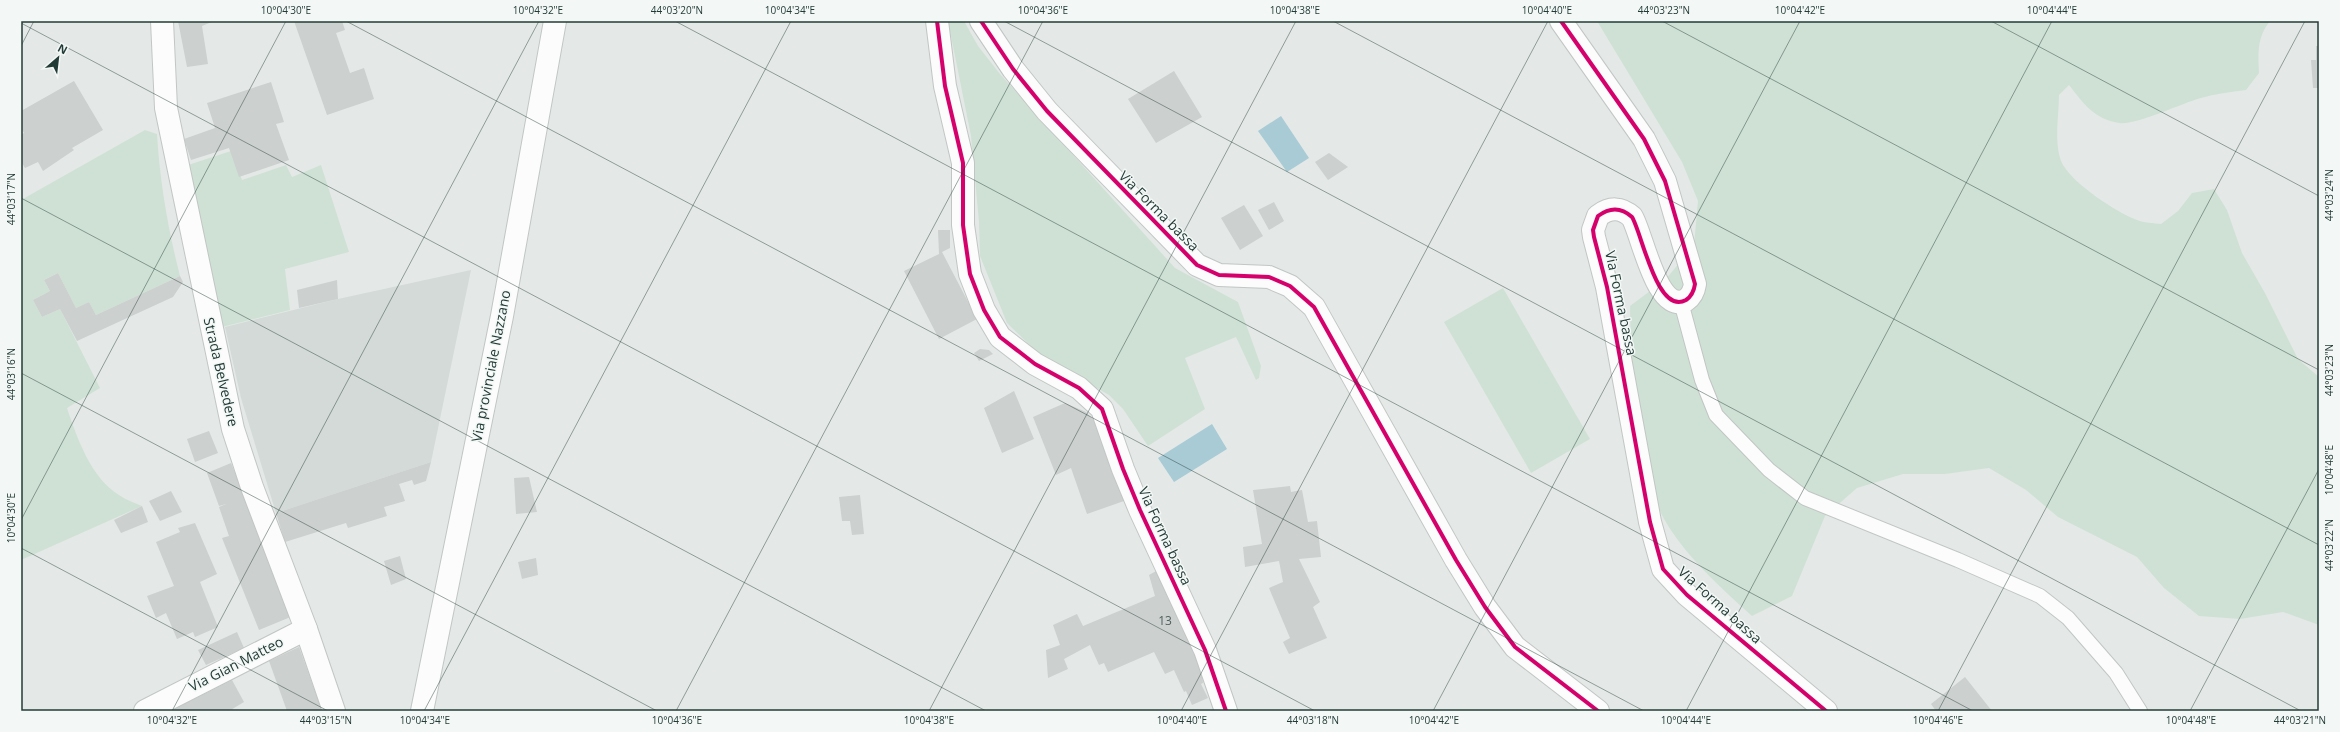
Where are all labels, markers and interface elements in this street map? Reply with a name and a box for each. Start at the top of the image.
text: 10°04'30"E [261,3,311,17]
text: 10°04'32"E [513,3,563,17]
text: 44°03'20"N [651,3,703,17]
text: 10°04'34"E [765,3,815,17]
text: 10°04'36"E [1018,3,1068,17]
text: 10°04'38"E [1270,3,1320,17]
text: 10°04'40"E [1522,3,1572,17]
text: 44°03'23"N [1638,3,1690,17]
text: 10°04'42"E [1775,3,1825,17]
text: 10°04'44"E [2027,3,2077,17]
north arrow [38,38,78,78]
text: N [55,40,70,57]
street label: Via Forma bassa [1115,166,1204,255]
text: 44°03'24"N [2322,169,2336,221]
text: 44°03'17"N [4,173,18,225]
street label: Via Forma bassa [1601,249,1642,357]
street label: Via provinciale Nazzano [466,288,515,444]
street label: Strada Belvedere [200,315,243,428]
text: 44°03'23"N [2322,344,2336,396]
text: 44°03'16"N [4,348,18,400]
text: 10°04'48"E [2322,445,2336,495]
street label: Via Forma bassa [1134,484,1197,588]
text: 10°04'30"E [4,493,18,543]
text: 44°03'22"N [2322,519,2336,571]
street label: Via Forma bassa [1674,562,1766,647]
house number: 13 [1158,612,1172,629]
street label: Via Gian Matteo [185,632,286,696]
text: 10°04'32"E [147,713,197,727]
text: 44°03'15"N [300,713,352,727]
text: 10°04'34"E [400,713,450,727]
text: 10°04'36"E [652,713,702,727]
text: 10°04'38"E [904,713,954,727]
text: 10°04'40"E [1157,713,1207,727]
text: 44°03'18"N [1287,713,1339,727]
text: 10°04'42"E [1409,713,1459,727]
text: 10°04'44"E [1661,713,1711,727]
text: 10°04'46"E [1913,713,1963,727]
text: 10°04'48"E [2166,713,2216,727]
text: 44°03'21"N [2274,713,2326,727]

